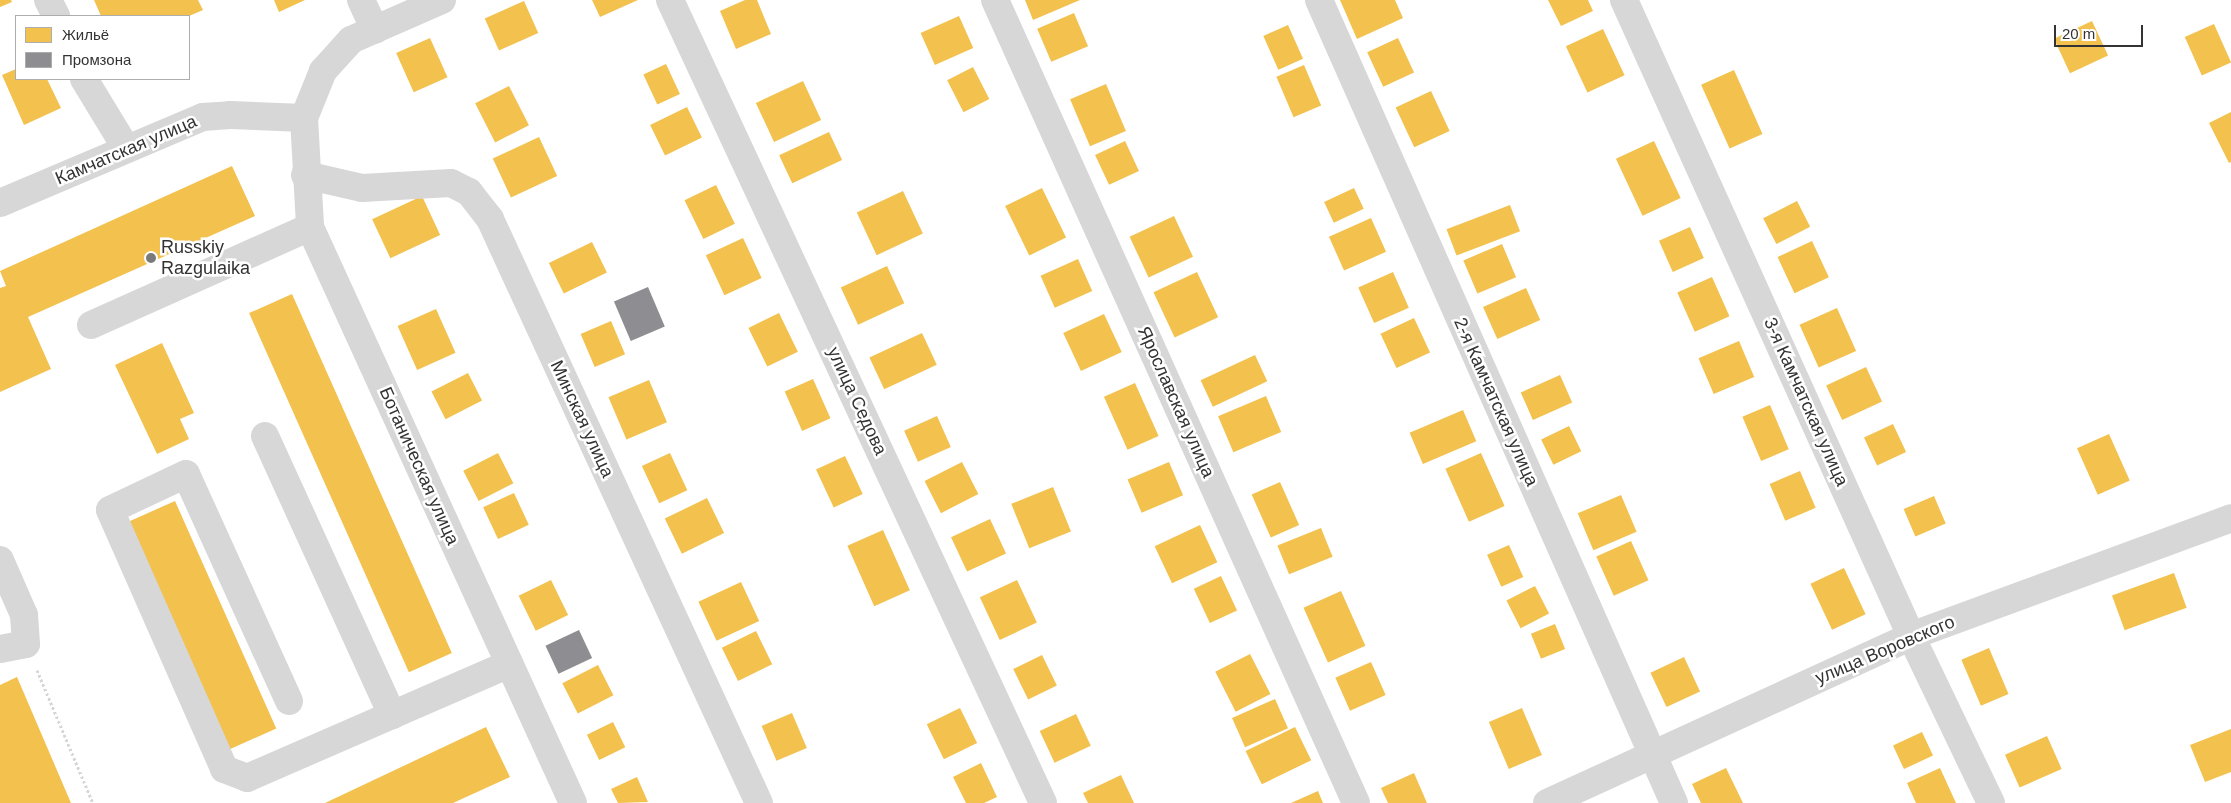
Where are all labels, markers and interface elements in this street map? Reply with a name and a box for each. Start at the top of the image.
legend [15,15,190,80]
scale bar [2056,15,2145,47]
text: 20 m [2062,25,2095,42]
text: Жильё [62,26,109,43]
text: Промзона [62,51,131,68]
street label: Камчатская улица [52,110,200,190]
place label: Russkiy Razgulaika [161,237,250,280]
marker: Russkiy Razgulaika [145,252,157,264]
street label: 2-я Камчатская улица [1449,314,1543,490]
street label: 3-я Камчатская улица [1759,314,1853,490]
street label: Ярославская улица [1133,323,1219,481]
street label: улица Седова [822,343,892,459]
street label: Минская улица [545,357,619,481]
street label: Ботаническая улица [374,384,464,548]
street label: улица Воровского [1812,611,1958,689]

